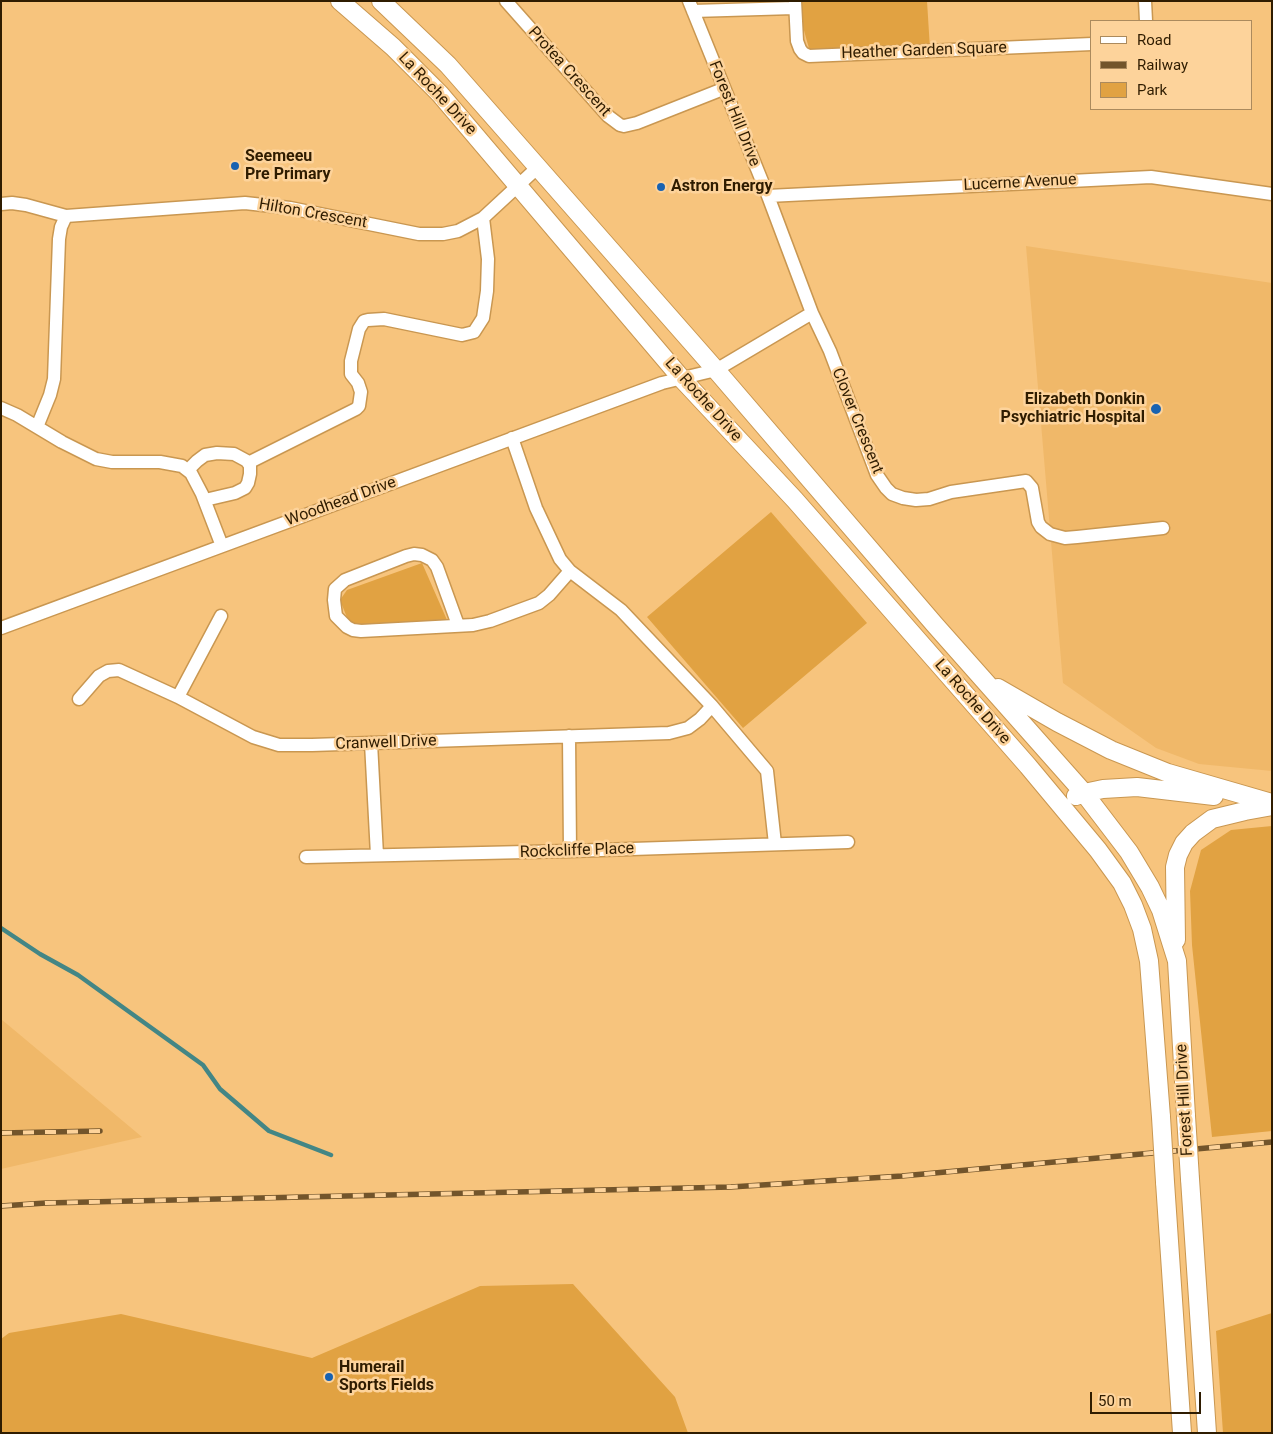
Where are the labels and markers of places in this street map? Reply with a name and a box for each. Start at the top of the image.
place label: Seemeeu Pre Primary [245,147,331,185]
marker: Seemeeu Pre Primary [229,160,241,172]
place label: Astron Energy [671,177,772,197]
marker: Astron Energy [655,181,667,193]
place label: Elizabeth Donkin Psychiatric Hospital [1001,390,1145,428]
marker: Elizabeth Donkin Psychiatric Hospital [1149,402,1163,416]
place label: Humerail Sports Fields [339,1358,434,1396]
marker: Humerail Sports Fields [323,1371,335,1383]

